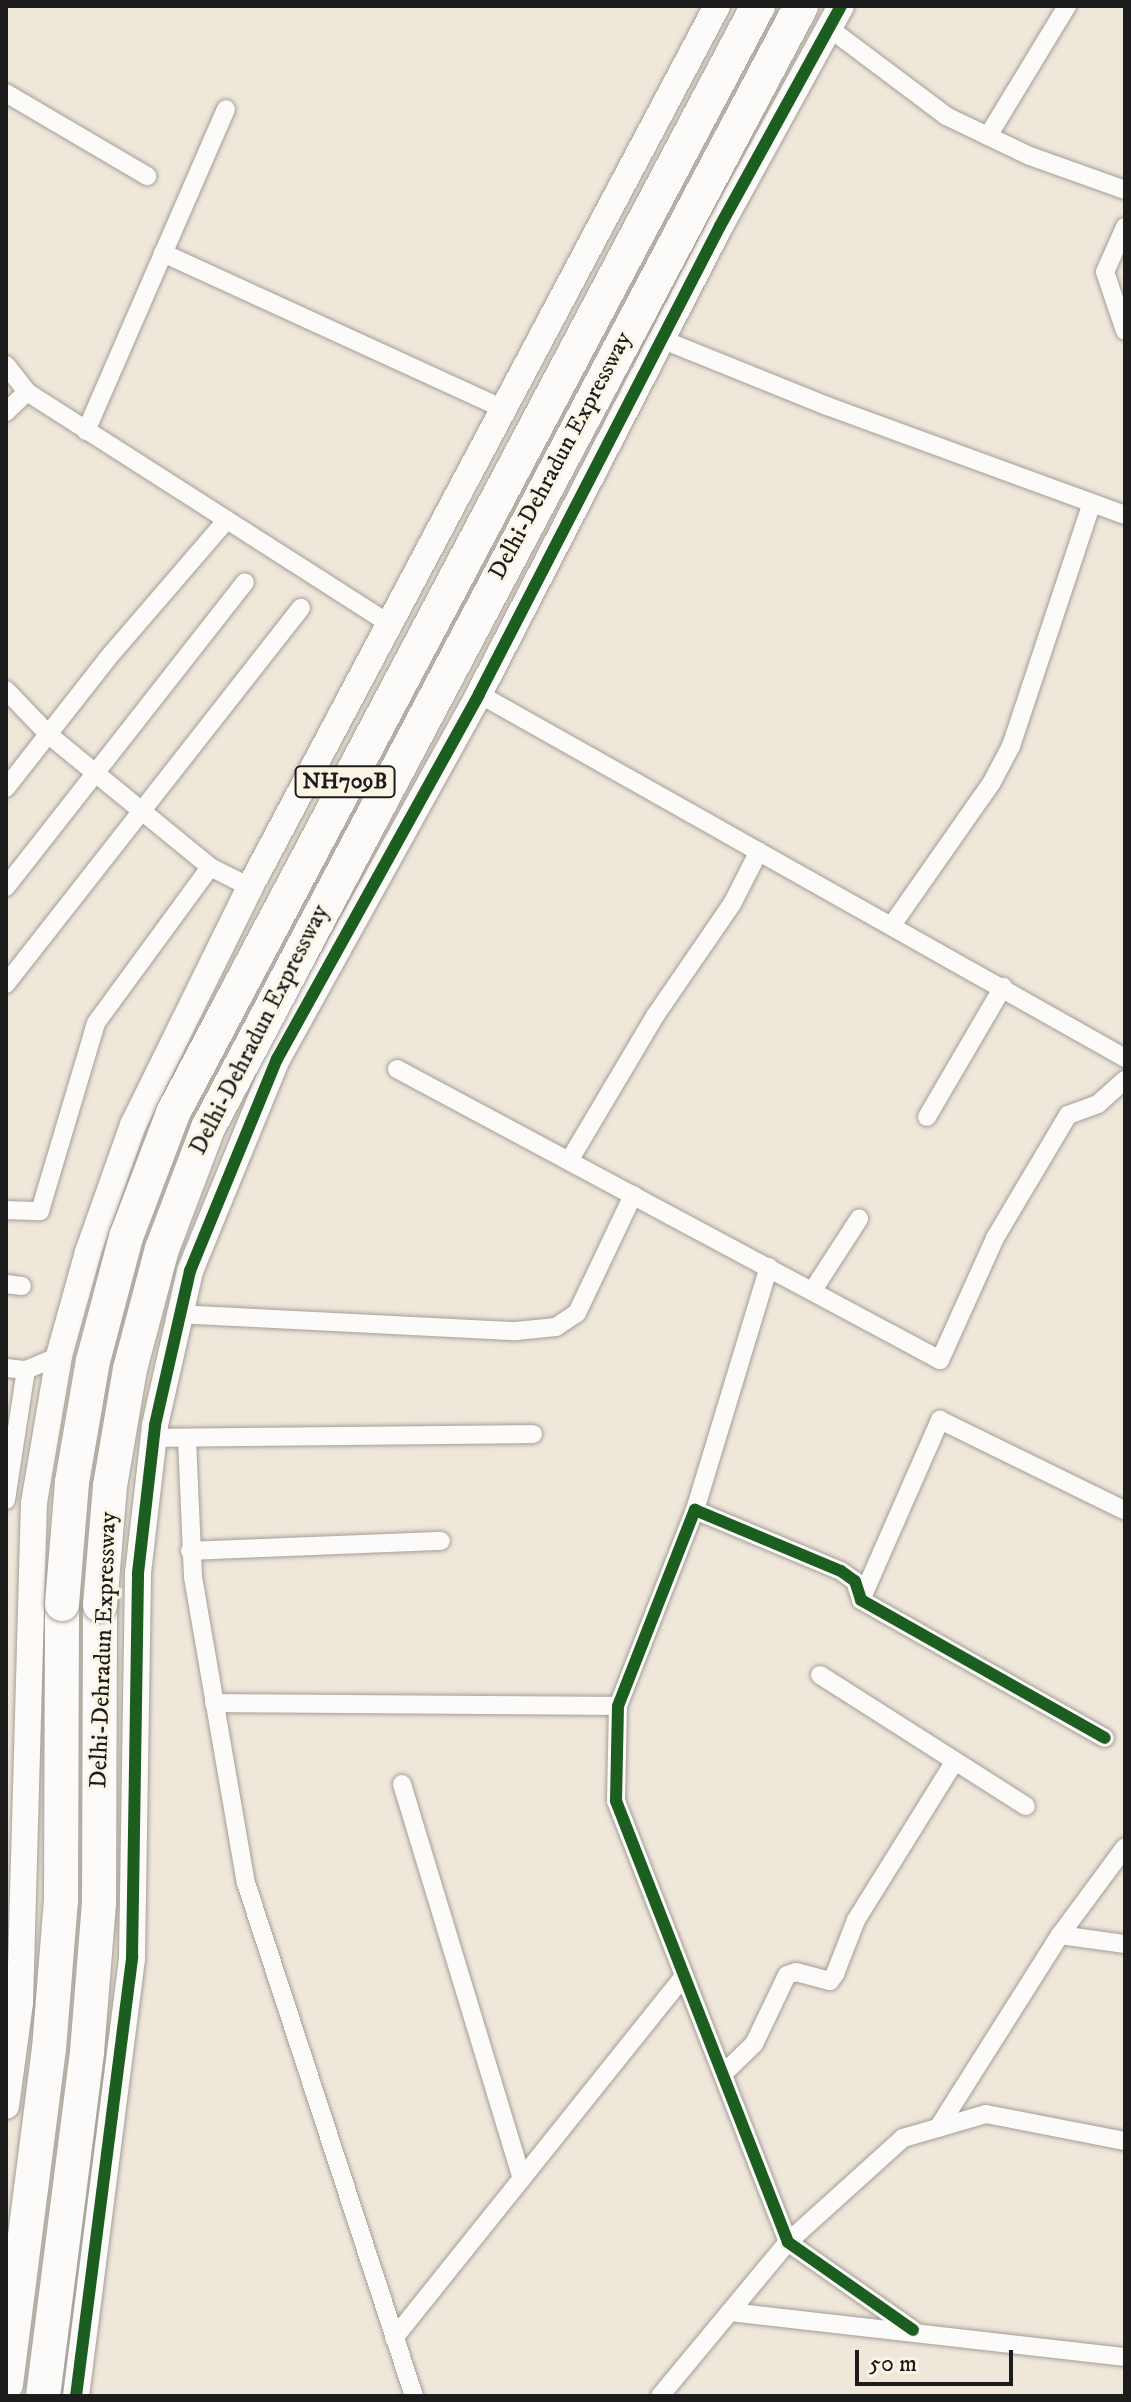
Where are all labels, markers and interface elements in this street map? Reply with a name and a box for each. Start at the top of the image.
street label: Delhi-Dehradun Expressway [483,327,639,585]
road number: NH709B [293,764,397,800]
street label: Delhi-Dehradun Expressway [184,900,336,1160]
street label: Delhi-Dehradun Expressway [85,1511,123,1789]
scale bar [859,2334,1017,2384]
text: 50 m [869,2349,917,2379]

